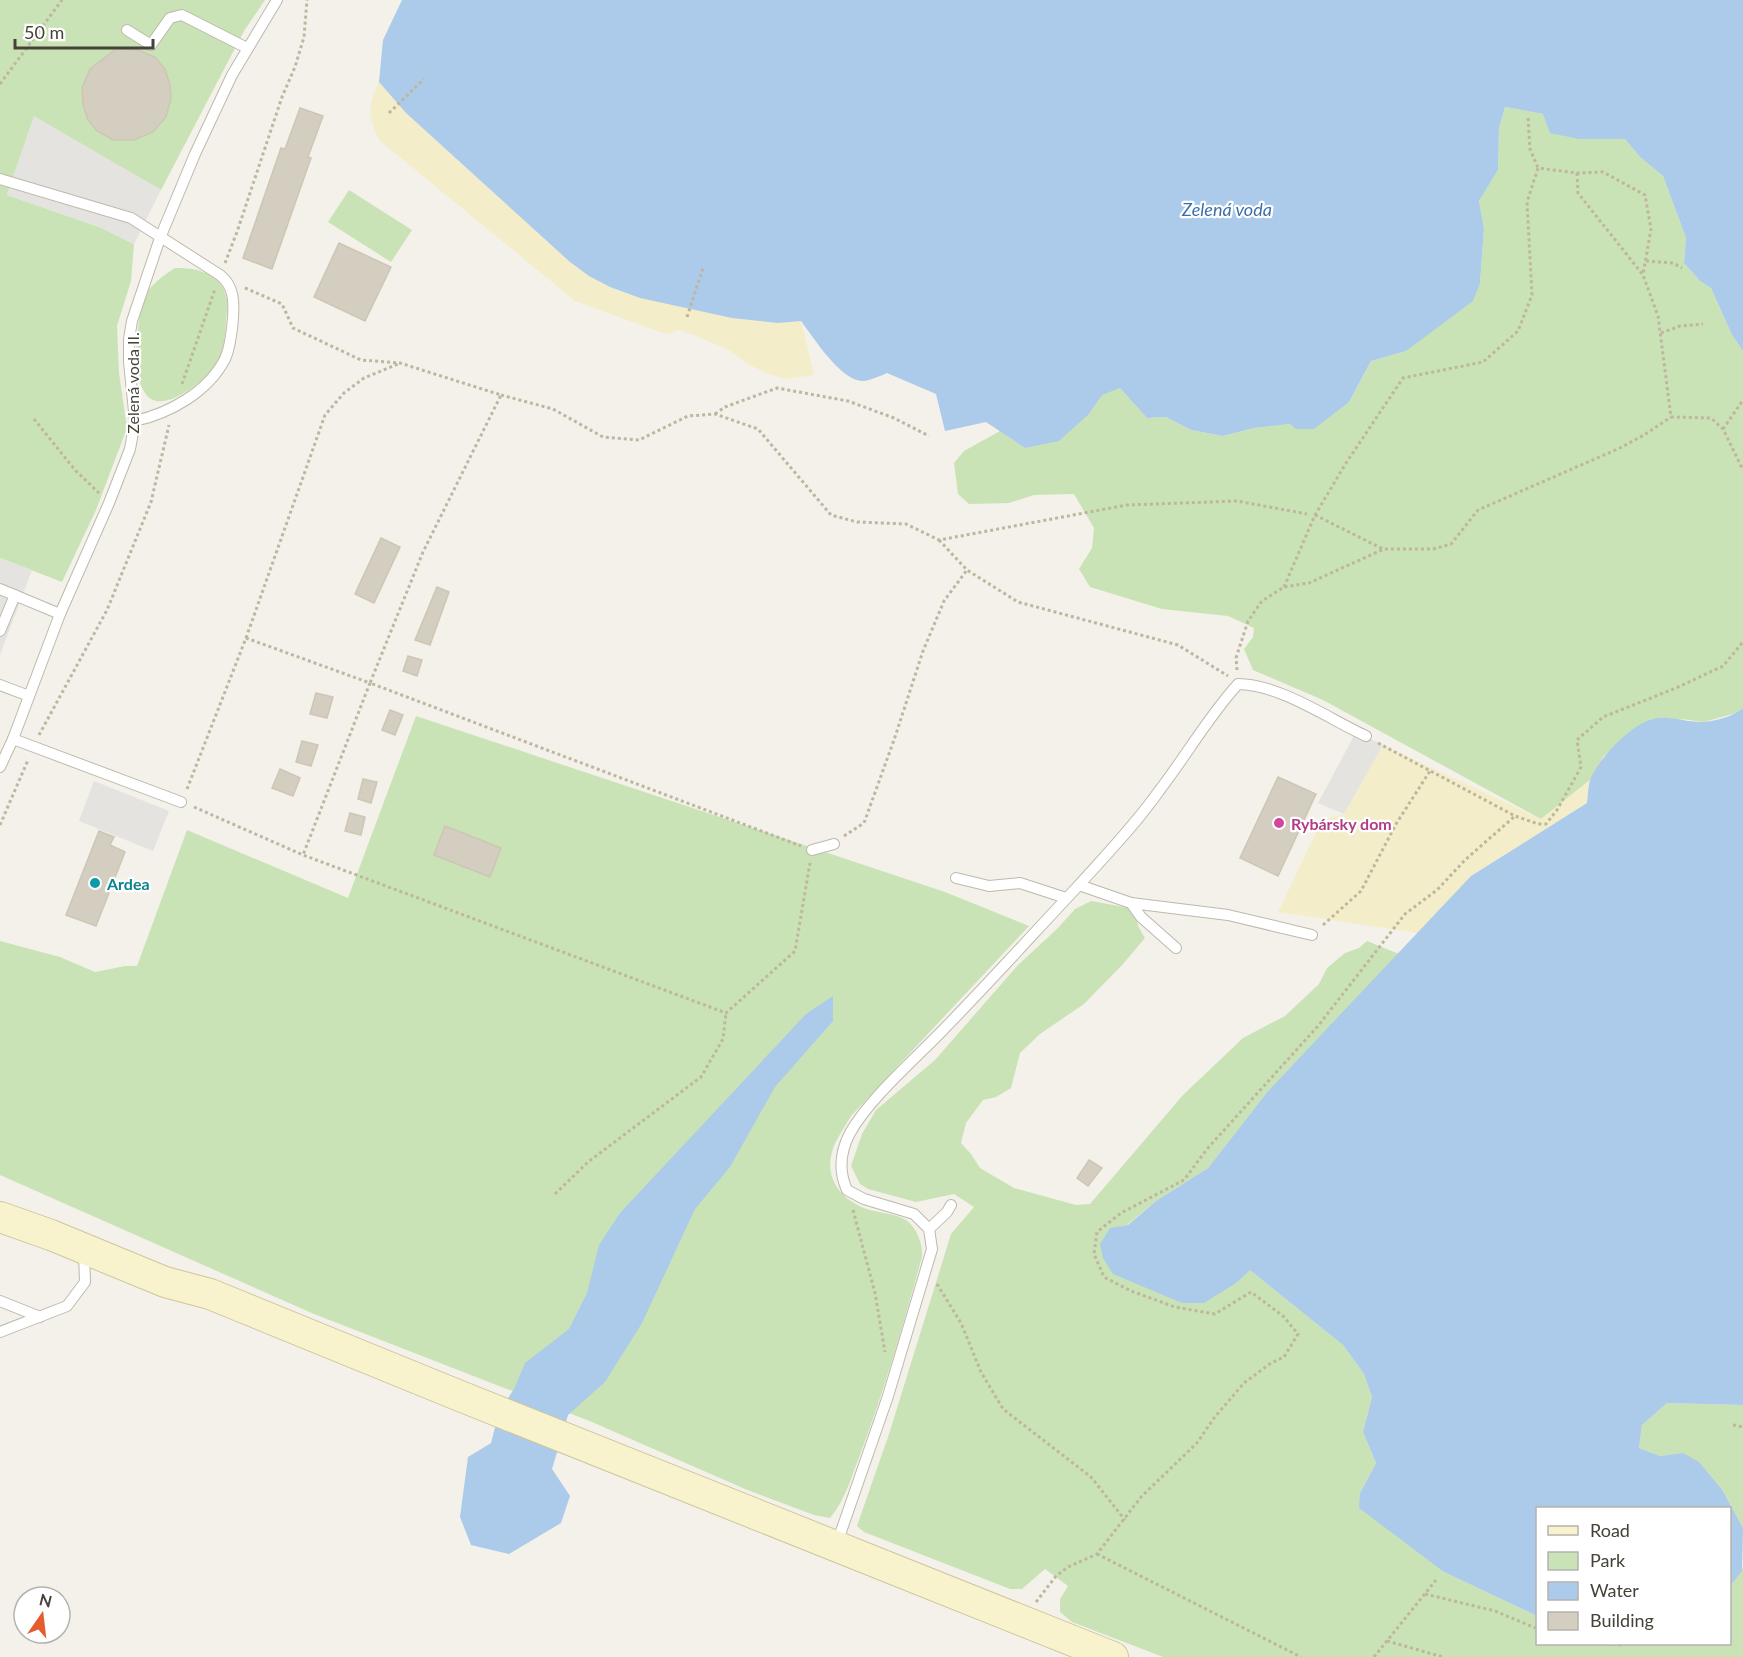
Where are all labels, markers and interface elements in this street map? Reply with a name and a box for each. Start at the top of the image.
scale bar [15,12,153,50]
text: 50 m [24,21,64,43]
water label: Zelená voda [1181,198,1272,220]
street label: Zelená voda II. [123,332,142,434]
place label: Rybársky dom [1291,814,1392,833]
marker: Rybársky dom [1272,816,1286,830]
place label: Ardea [106,874,150,893]
marker: Ardea [88,876,102,890]
legend [1536,1507,1731,1645]
text: Road [1590,1519,1630,1541]
text: Park [1590,1549,1626,1571]
text: Water [1590,1579,1639,1601]
north arrow [12,1585,72,1645]
text: N [37,1589,54,1611]
text: Building [1590,1609,1654,1631]

